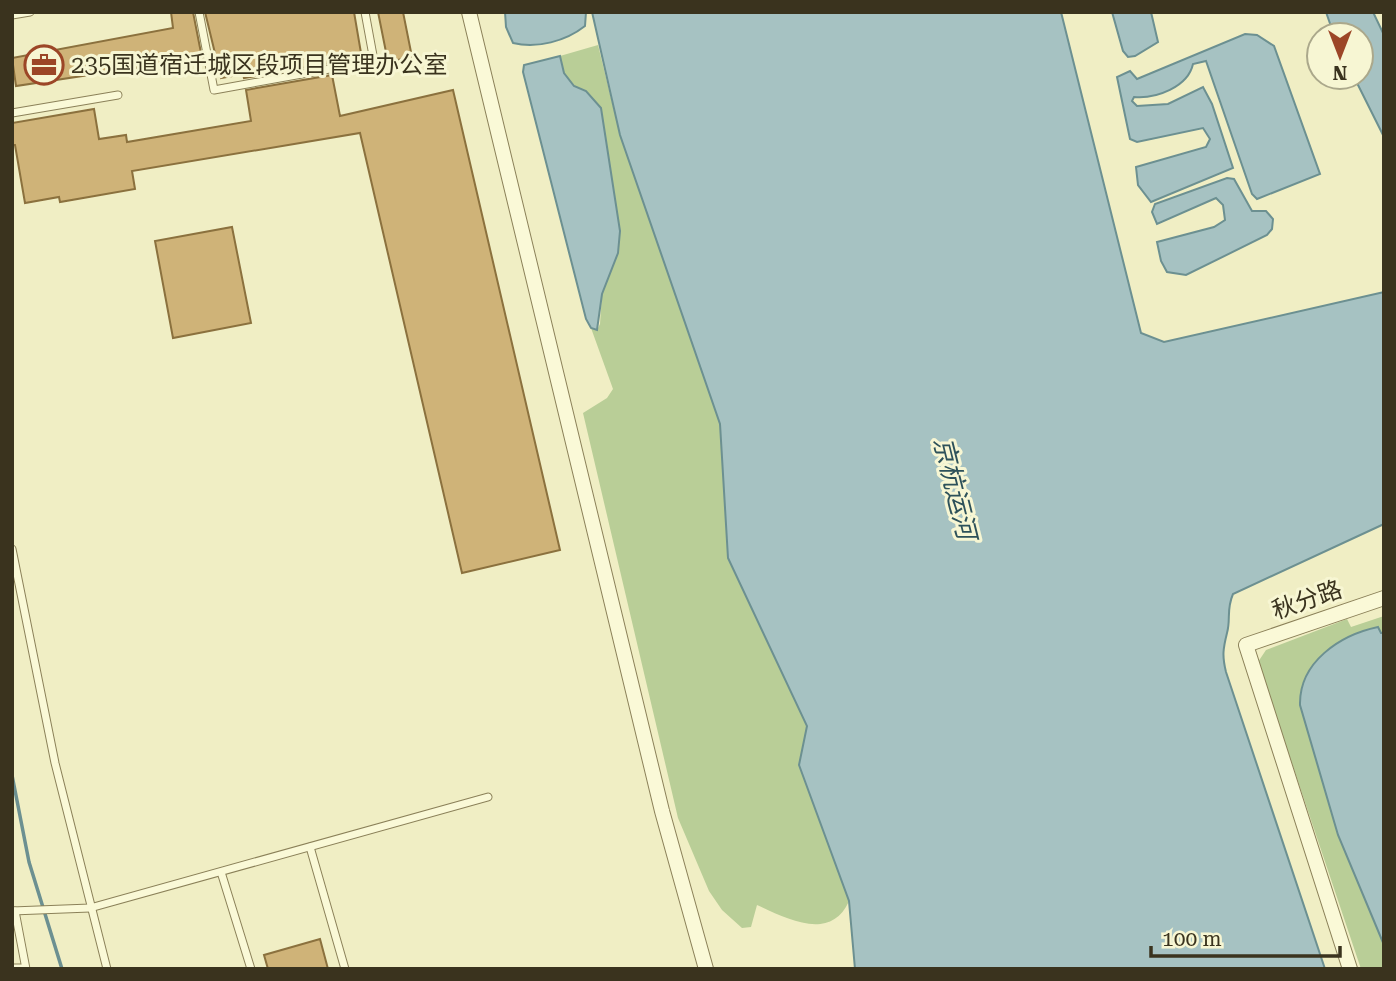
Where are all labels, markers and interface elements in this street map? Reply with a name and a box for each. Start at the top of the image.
north arrow [1305,21,1375,91]
office icon: 235国道宿迁城区段项目管理办公室 [23,44,65,86]
place label: 235国道宿迁城区段项目管理办公室 [71,51,447,79]
text: N [1332,61,1347,84]
water label: 京杭运河 [928,434,983,547]
street label: 秋分路 [1268,575,1346,625]
scale bar [1151,914,1340,958]
text: 100 m [1162,927,1222,951]

